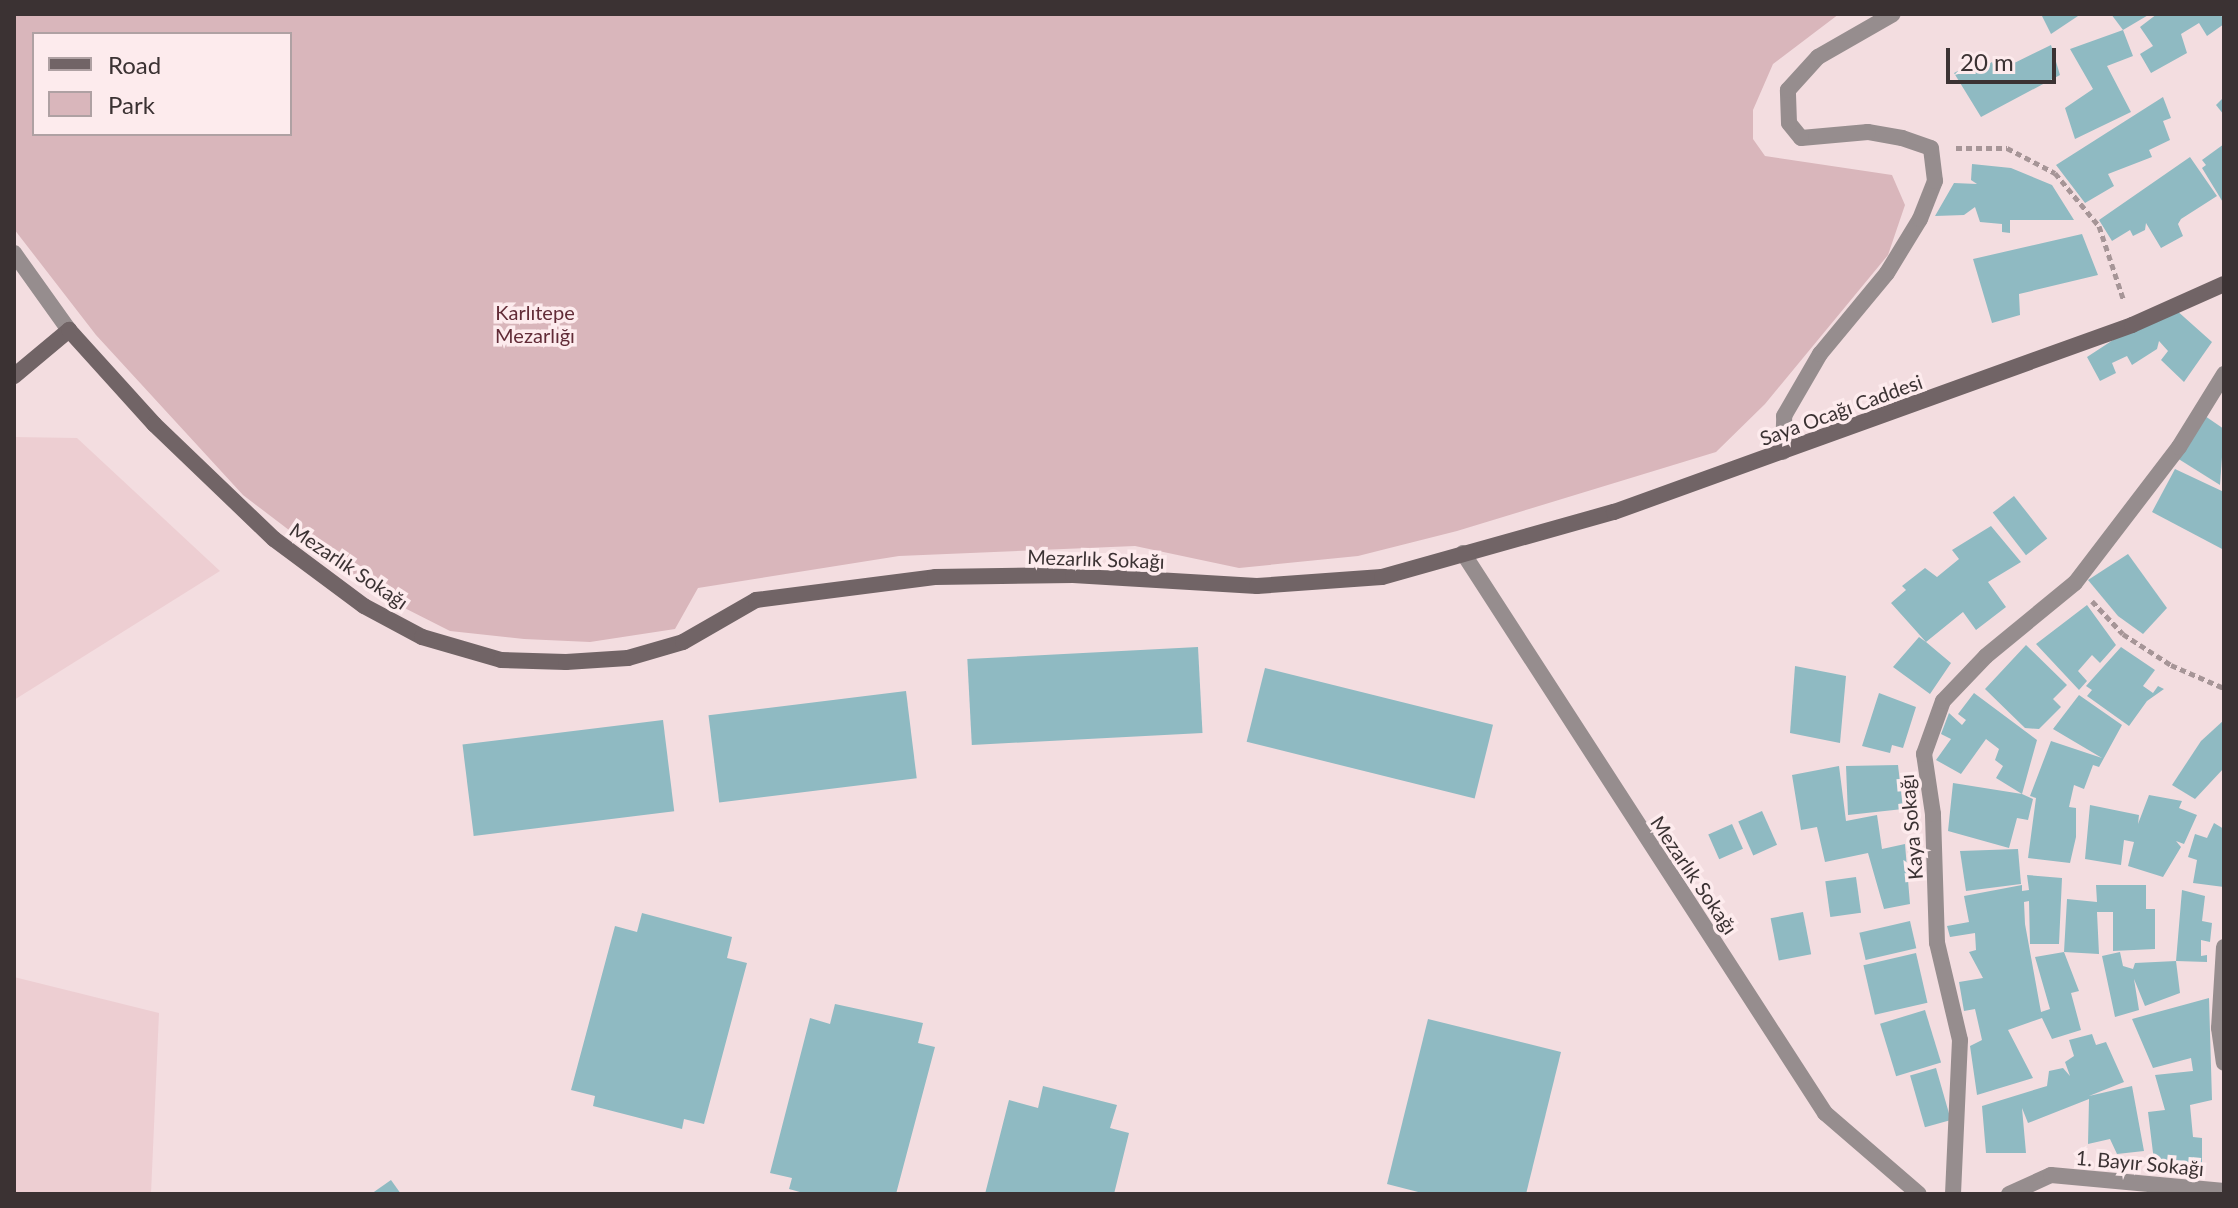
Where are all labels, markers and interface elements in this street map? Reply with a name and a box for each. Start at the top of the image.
legend [32,32,292,136]
scale bar [1950,32,2060,82]
text: 20 m [1960,47,2014,76]
text: Road [108,50,161,79]
text: Park [108,90,155,119]
park label: Karlıtepe Mezarlığı [495,301,575,348]
street label: Saya Ocağı Caddesi [1757,369,1925,451]
street label: Mezarlık Sokağı [285,518,413,614]
street label: Mezarlık Sokağı [1027,545,1165,573]
street label: Kaya Sokağı [1894,773,1928,881]
street label: Mezarlık Sokağı [1646,811,1742,939]
street label: 1. Bayır Sokağı [2075,1145,2205,1181]

